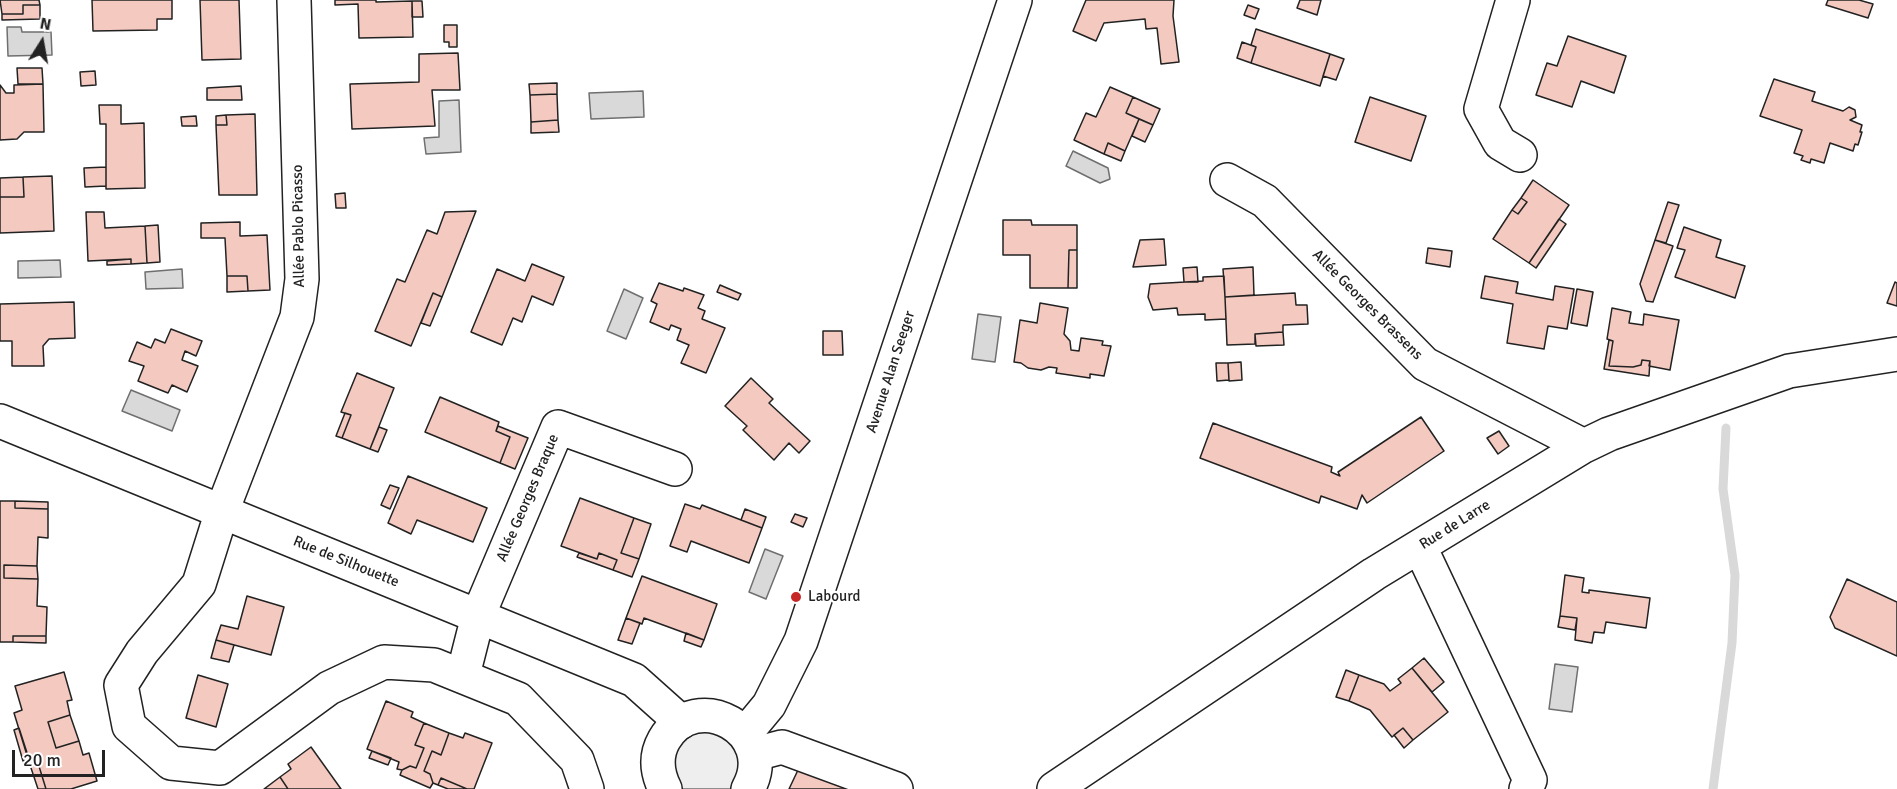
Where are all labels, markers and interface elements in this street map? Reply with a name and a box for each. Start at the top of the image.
north arrow [12,12,72,72]
text: N [38,13,53,35]
street label: Allée Pablo Picasso [289,164,309,288]
street label: Allée Georges Brassens [1308,246,1426,364]
street label: Avenue Alan Seeger [863,309,919,435]
street label: Allée Georges Braque [493,431,563,565]
street label: Rue de Larre [1416,496,1494,554]
street label: Rue de Silhouette [290,533,402,591]
place label: Labourd [808,588,861,606]
marker: Labourd [789,590,803,604]
scale bar [15,738,108,776]
text: 20 m [23,749,61,771]

